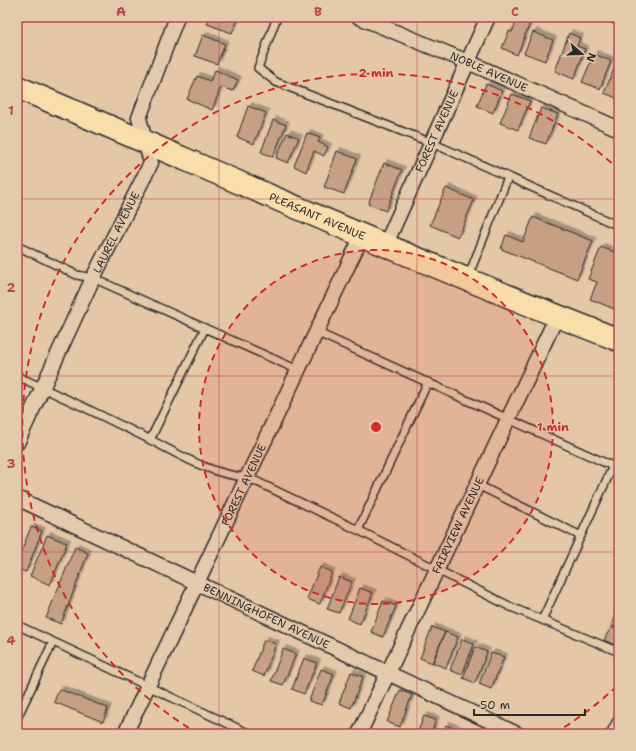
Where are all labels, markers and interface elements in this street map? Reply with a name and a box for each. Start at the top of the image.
text: A [116,3,126,20]
text: B [314,3,322,20]
text: C [511,3,519,20]
north arrow [562,34,602,74]
street label: NOBLE AVENUE [448,48,530,95]
text: N [582,51,599,64]
text: 2 min [359,65,394,81]
street label: FOREST AVENUE [412,87,462,175]
text: 1 [8,102,14,119]
street label: LAUREL AVENUE [89,189,143,275]
street label: PLEASANT AVENUE [267,189,368,244]
text: 2 [6,279,16,296]
text: 1 min [537,419,569,435]
centre of rings [369,420,383,434]
street label: FOREST AVENUE [218,441,270,528]
text: 3 [6,455,16,472]
street label: FAIRVIEW AVENUE [428,474,487,576]
street label: BENNINGHOFEN AVENUE [201,580,332,652]
text: 4 [6,632,16,649]
scale bar [474,691,585,717]
text: 50 m [480,697,510,713]

